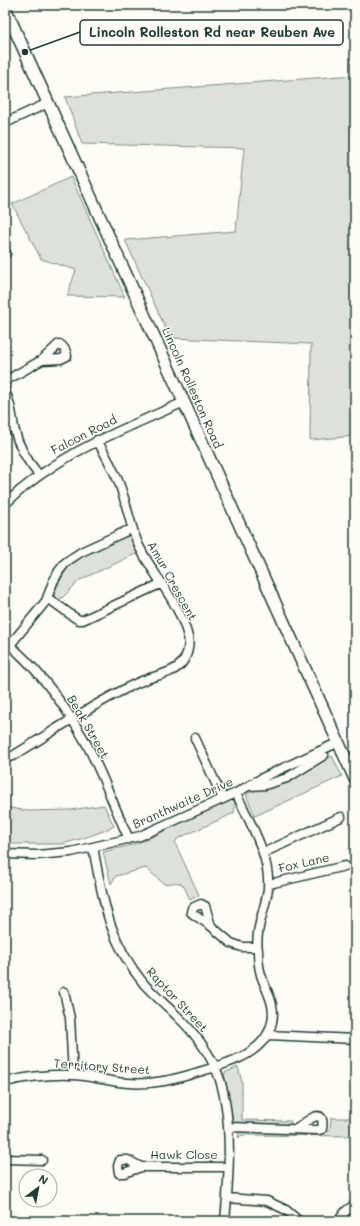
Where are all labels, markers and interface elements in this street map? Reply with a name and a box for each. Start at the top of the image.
callout: Lincoln Rolleston Rd near Reuben Ave [80,20,343,45]
text: Lincoln Rolleston Rd near Reuben Ave [89,23,335,40]
street label: Lincoln Rolleston Road [159,324,227,451]
street label: Falcon Road [48,411,119,458]
street label: Amur Crescent [144,538,201,623]
street label: Beak Street [64,692,113,761]
street label: Branthwaite Drive [130,773,235,831]
street label: Fox Lane [277,848,331,876]
street label: Raptor Street [144,963,212,1035]
street label: Territory Street [53,1055,151,1077]
street label: Hawk Close [150,1146,218,1162]
north arrow [18,1168,58,1208]
text: N [36,1171,51,1188]

